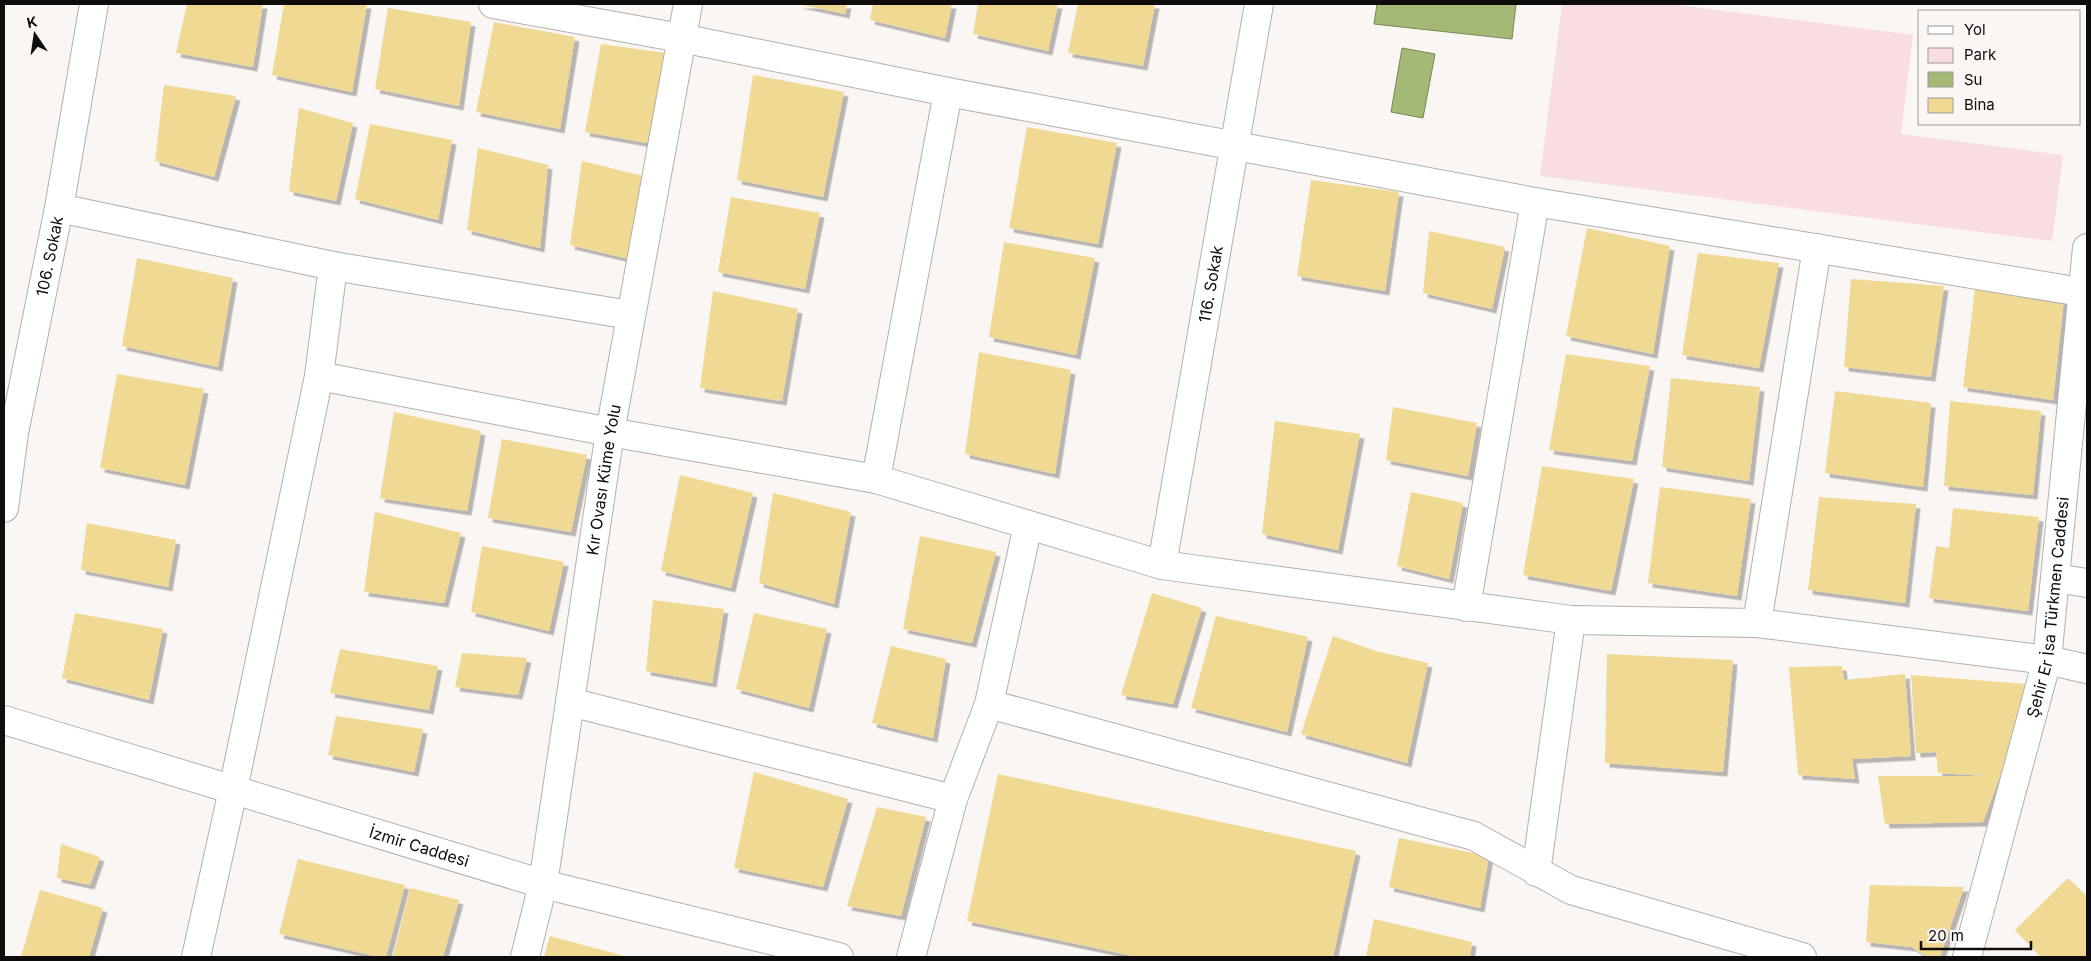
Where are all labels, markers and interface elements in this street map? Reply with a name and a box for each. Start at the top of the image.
north arrow [10,10,60,60]
legend [1918,10,2081,125]
text: K [25,12,39,31]
text: Yol [1964,20,1986,39]
text: Park [1964,45,1997,64]
text: Su [1964,70,1983,89]
text: Bina [1964,95,1995,114]
street label: 106. Sokak [32,214,67,298]
street label: 116. Sokak [1194,244,1227,324]
street label: Kır Ovası Küme Yolu [582,403,625,556]
street label: Şehir Er İsa Türkmen Caddesi [2022,496,2073,720]
street label: İzmir Caddesi [367,822,472,871]
scale bar [1921,918,2031,950]
text: 20 m [1928,926,1964,945]

